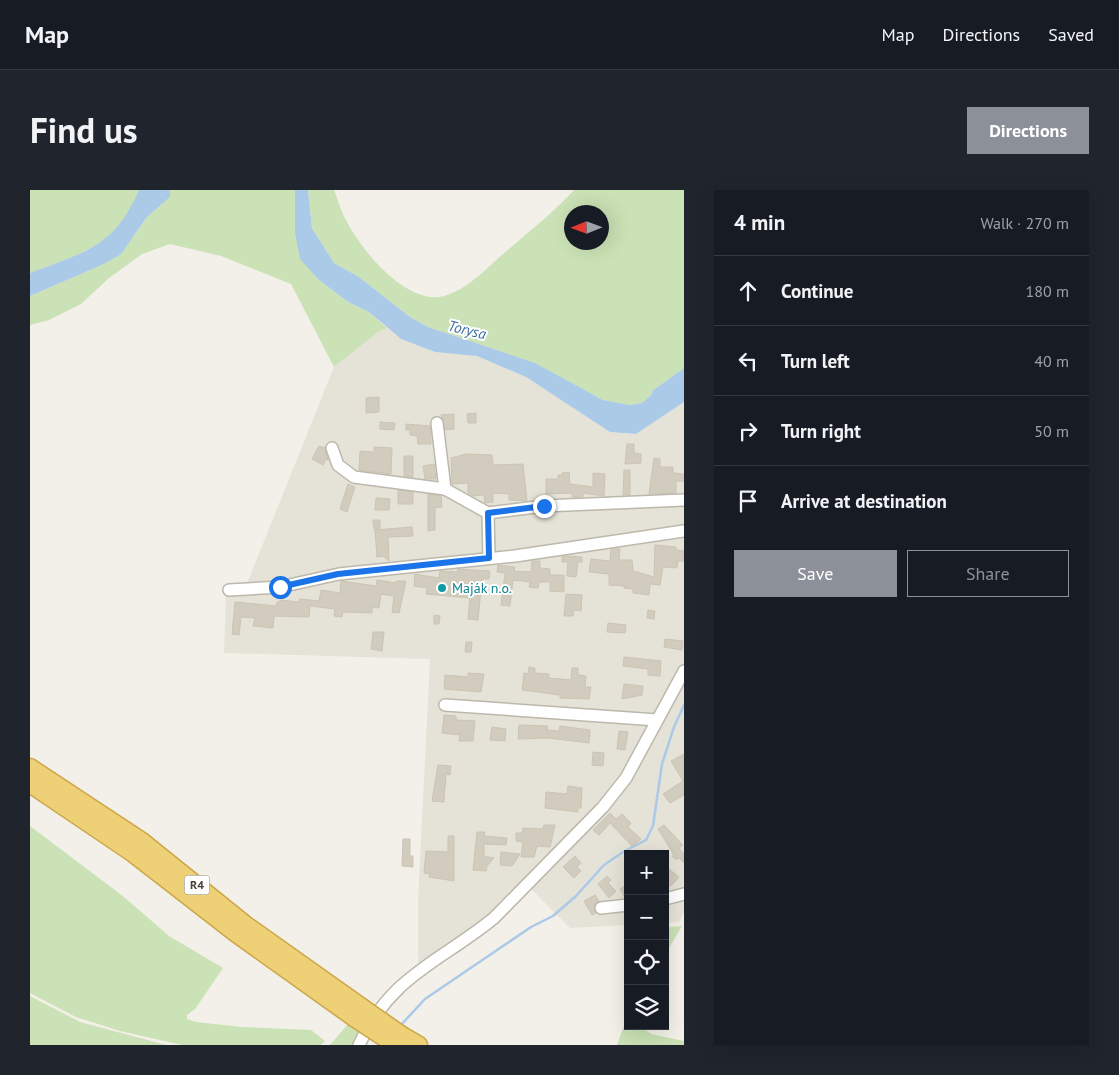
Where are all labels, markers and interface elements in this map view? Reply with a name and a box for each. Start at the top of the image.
text: Map [25,19,69,50]
text: Map [882,23,914,46]
text: Directions [942,23,1020,46]
text: Saved [1048,23,1094,46]
text: Find us [30,107,138,153]
button: Directions [967,107,1089,154]
north arrow [564,205,609,250]
text: 4 min [734,209,785,236]
text: Walk · 270 m [980,213,1069,233]
icon: ahead [734,277,762,305]
text: Continue [781,279,853,303]
text: 180 m [1026,281,1069,301]
water label: Torysa [446,316,489,344]
icon: left [734,347,762,375]
text: Turn left [781,349,850,373]
text: 40 m [1034,351,1069,371]
icon: right [734,417,762,445]
text: Turn right [781,419,861,443]
text: 50 m [1034,421,1069,441]
icon: arrive [734,487,762,515]
text: Arrive at destination [781,489,947,513]
route end [533,495,556,518]
button: Save [734,550,897,597]
button: Share [907,550,1069,597]
route start [269,576,292,599]
place label: Maják n.o. [452,579,512,597]
marker: Maják n.o. [436,582,448,594]
map controls [624,850,669,1030]
button: + [624,850,669,895]
road number: R4 [184,876,210,894]
button: − [624,895,669,940]
button: locate [624,940,669,985]
button: layers [624,985,669,1030]

